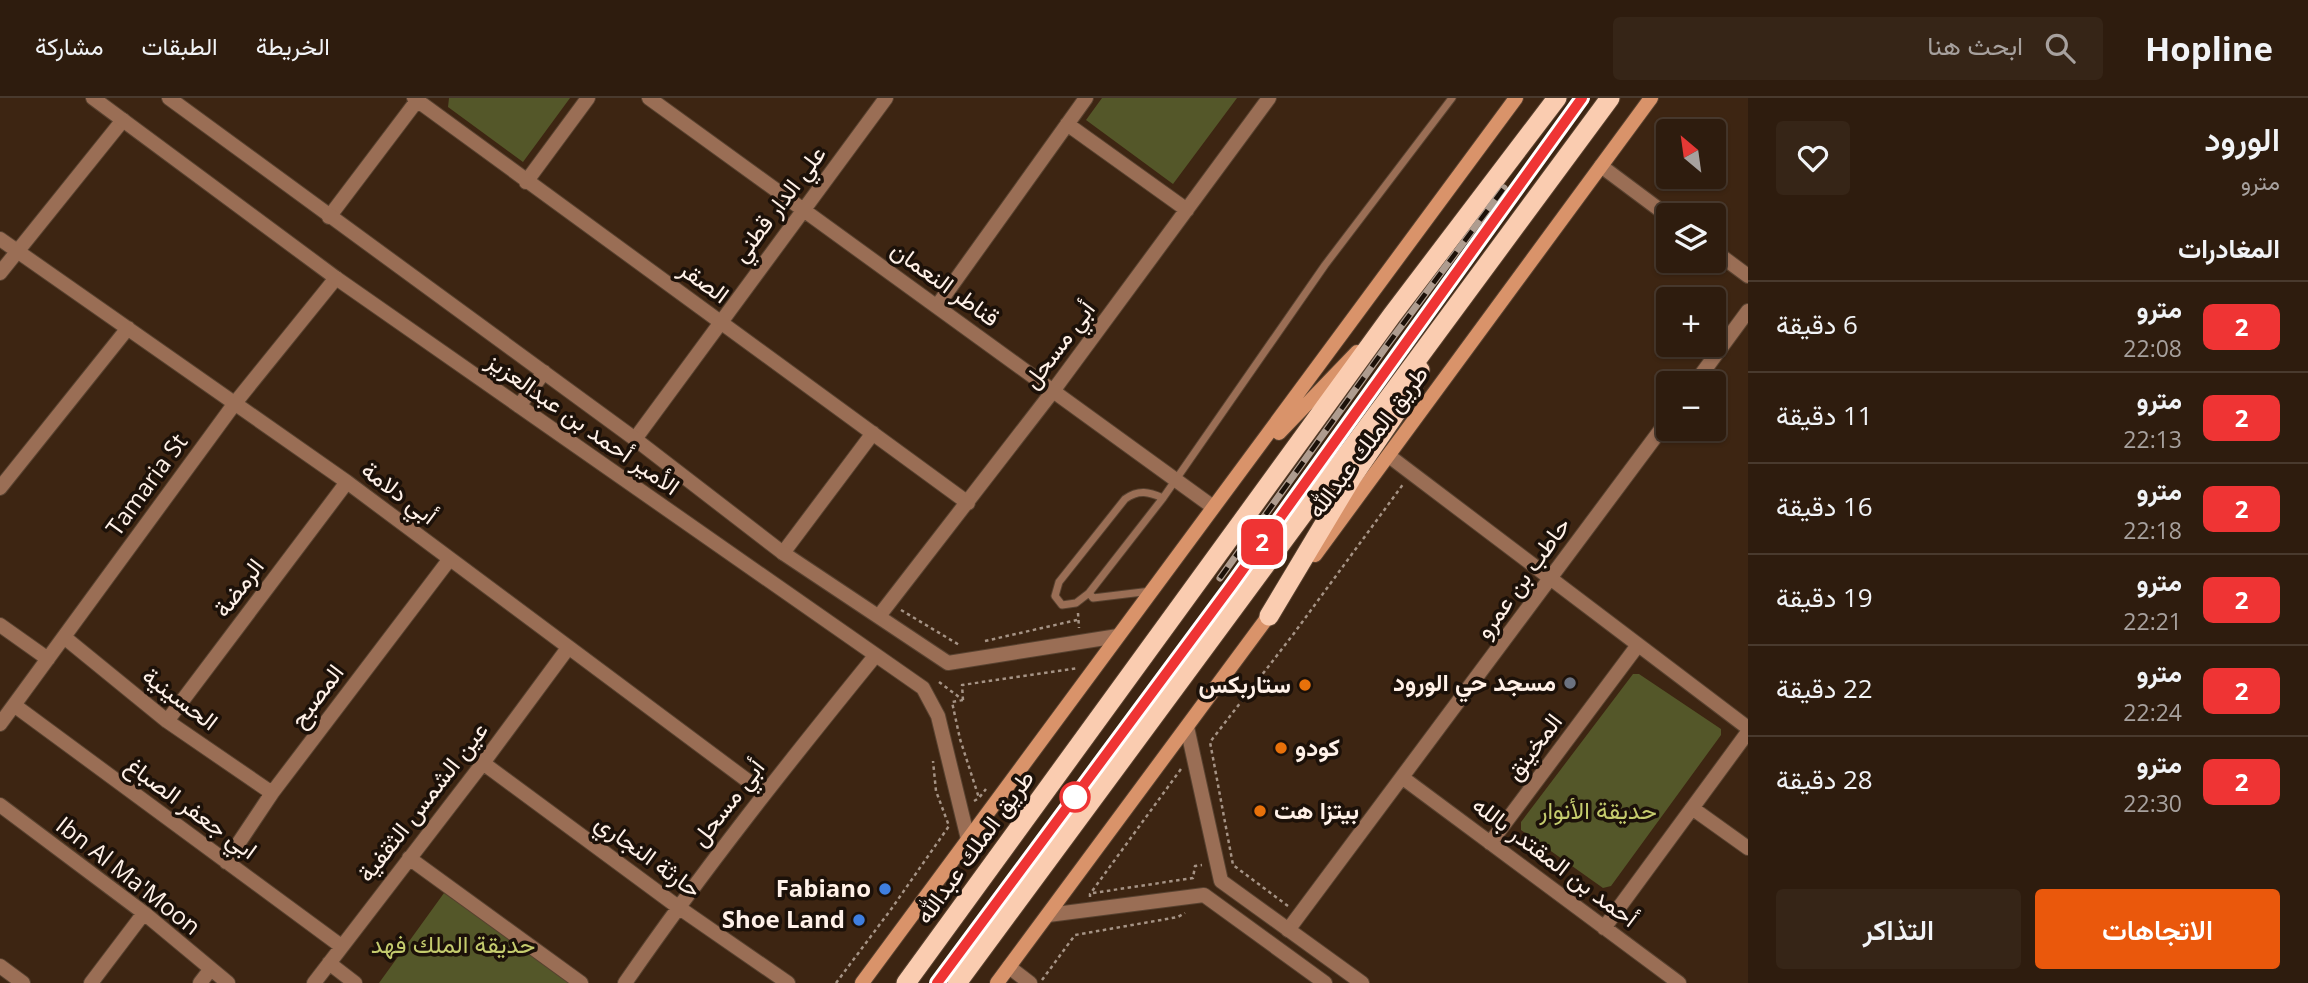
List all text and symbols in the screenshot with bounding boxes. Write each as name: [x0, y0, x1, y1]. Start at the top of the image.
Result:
search box: [1613, 17, 2103, 80]
text: Hopline: [2145, 26, 2273, 71]
text: ابحث هنا: [1927, 27, 2023, 63]
text: مشاركة: [35, 29, 103, 62]
text: الطبقات: [141, 29, 218, 62]
text: الخريطة: [256, 29, 330, 62]
icon: search: [2041, 29, 2079, 67]
text: الورود: [2204, 116, 2280, 161]
north arrow: [1656, 119, 1726, 189]
map controls: [1656, 119, 1726, 441]
button: heart: [1776, 121, 1850, 195]
street label: علي الدار قطني: [723, 138, 836, 271]
text: مترو: [2241, 165, 2280, 197]
button: layers: [1656, 203, 1726, 273]
text: المغادرات: [2178, 230, 2280, 266]
street label: قناطر النعمان: [885, 232, 1007, 333]
street label: الصقر: [672, 251, 737, 310]
button: +: [1656, 287, 1726, 357]
text: مترو: [2137, 290, 2182, 326]
street label: أبي مسحل: [1014, 293, 1105, 397]
text: 6 دقيقة: [1776, 306, 1858, 342]
text: 2: [2235, 310, 2248, 343]
text: 22:08: [2123, 332, 2182, 364]
street label: الأمير أحمد بن عبدالعزيز: [480, 343, 687, 502]
street label: طريق الملك عبدالله: [1299, 358, 1435, 524]
button: −: [1656, 371, 1726, 441]
text: مترو: [2137, 381, 2182, 417]
text: 11 دقيقة: [1776, 397, 1873, 433]
text: 2: [2235, 401, 2248, 434]
text: 22:13: [2123, 423, 2182, 455]
street label: Tamaria St: [97, 426, 194, 542]
street label: أبي دلامة: [353, 452, 445, 535]
text: مترو: [2137, 472, 2182, 508]
text: 16 دقيقة: [1776, 488, 1873, 524]
text: 2: [2235, 492, 2248, 525]
street label: حاطب بن عمرو: [1466, 510, 1577, 645]
text: 22:18: [2123, 514, 2182, 546]
line badge: 2: [1239, 519, 1285, 565]
text: 2: [1255, 525, 1269, 558]
street label: الرمضة: [205, 551, 271, 623]
text: مترو: [2137, 563, 2182, 599]
text: 19 دقيقة: [1776, 579, 1873, 615]
text: 2: [2235, 583, 2248, 616]
text: 22:21: [2123, 605, 2182, 637]
text: مترو: [2137, 654, 2182, 690]
street label: المصبح: [281, 657, 352, 735]
street label: الحسينية: [136, 658, 226, 737]
place label: مسجد حي الورود: [1393, 665, 1556, 703]
place label: ستاربكس: [1198, 667, 1291, 700]
text: 22 دقيقة: [1776, 670, 1873, 706]
text: 2: [2235, 674, 2248, 707]
marker: مسجد حي الورود: [1562, 675, 1578, 691]
marker: ستاربكس: [1297, 677, 1313, 693]
text: 22:24: [2123, 696, 2182, 728]
street label: المخينق: [1497, 706, 1569, 786]
street label: عين الشمس الثقفية: [349, 714, 495, 888]
place label: كودو: [1295, 730, 1340, 763]
marker: كودو: [1273, 740, 1289, 756]
text: مترو: [2137, 745, 2182, 781]
street label: ابي جعفر الصباغ: [117, 748, 264, 869]
street label: أبي مسحل: [682, 751, 775, 855]
text: 28 دقيقة: [1776, 761, 1873, 797]
street label: طريق الملك عبدالله: [907, 762, 1041, 930]
text: 2: [2235, 765, 2248, 798]
unlabelled marker: [1060, 782, 1090, 812]
text: 22:30: [2123, 787, 2182, 819]
street label: أحمد بن المقتدر بالله: [1466, 788, 1646, 934]
place label: بيتزا هت: [1274, 793, 1359, 826]
park label: حديقة الأنوار: [1538, 793, 1657, 826]
marker: بيتزا هت: [1252, 803, 1268, 819]
street label: حارثة النجاري: [587, 805, 709, 908]
street label: Ibn Al Ma'Moon: [50, 808, 208, 942]
place label: Fabiano: [776, 871, 871, 904]
marker: Fabiano: [877, 881, 893, 897]
button: التذاكر: [1776, 889, 2021, 969]
button: الاتجاهات: [2035, 889, 2280, 969]
place label: Shoe Land: [722, 902, 845, 935]
marker: Shoe Land: [851, 912, 867, 928]
park label: حديقة الملك فهد: [371, 927, 535, 960]

